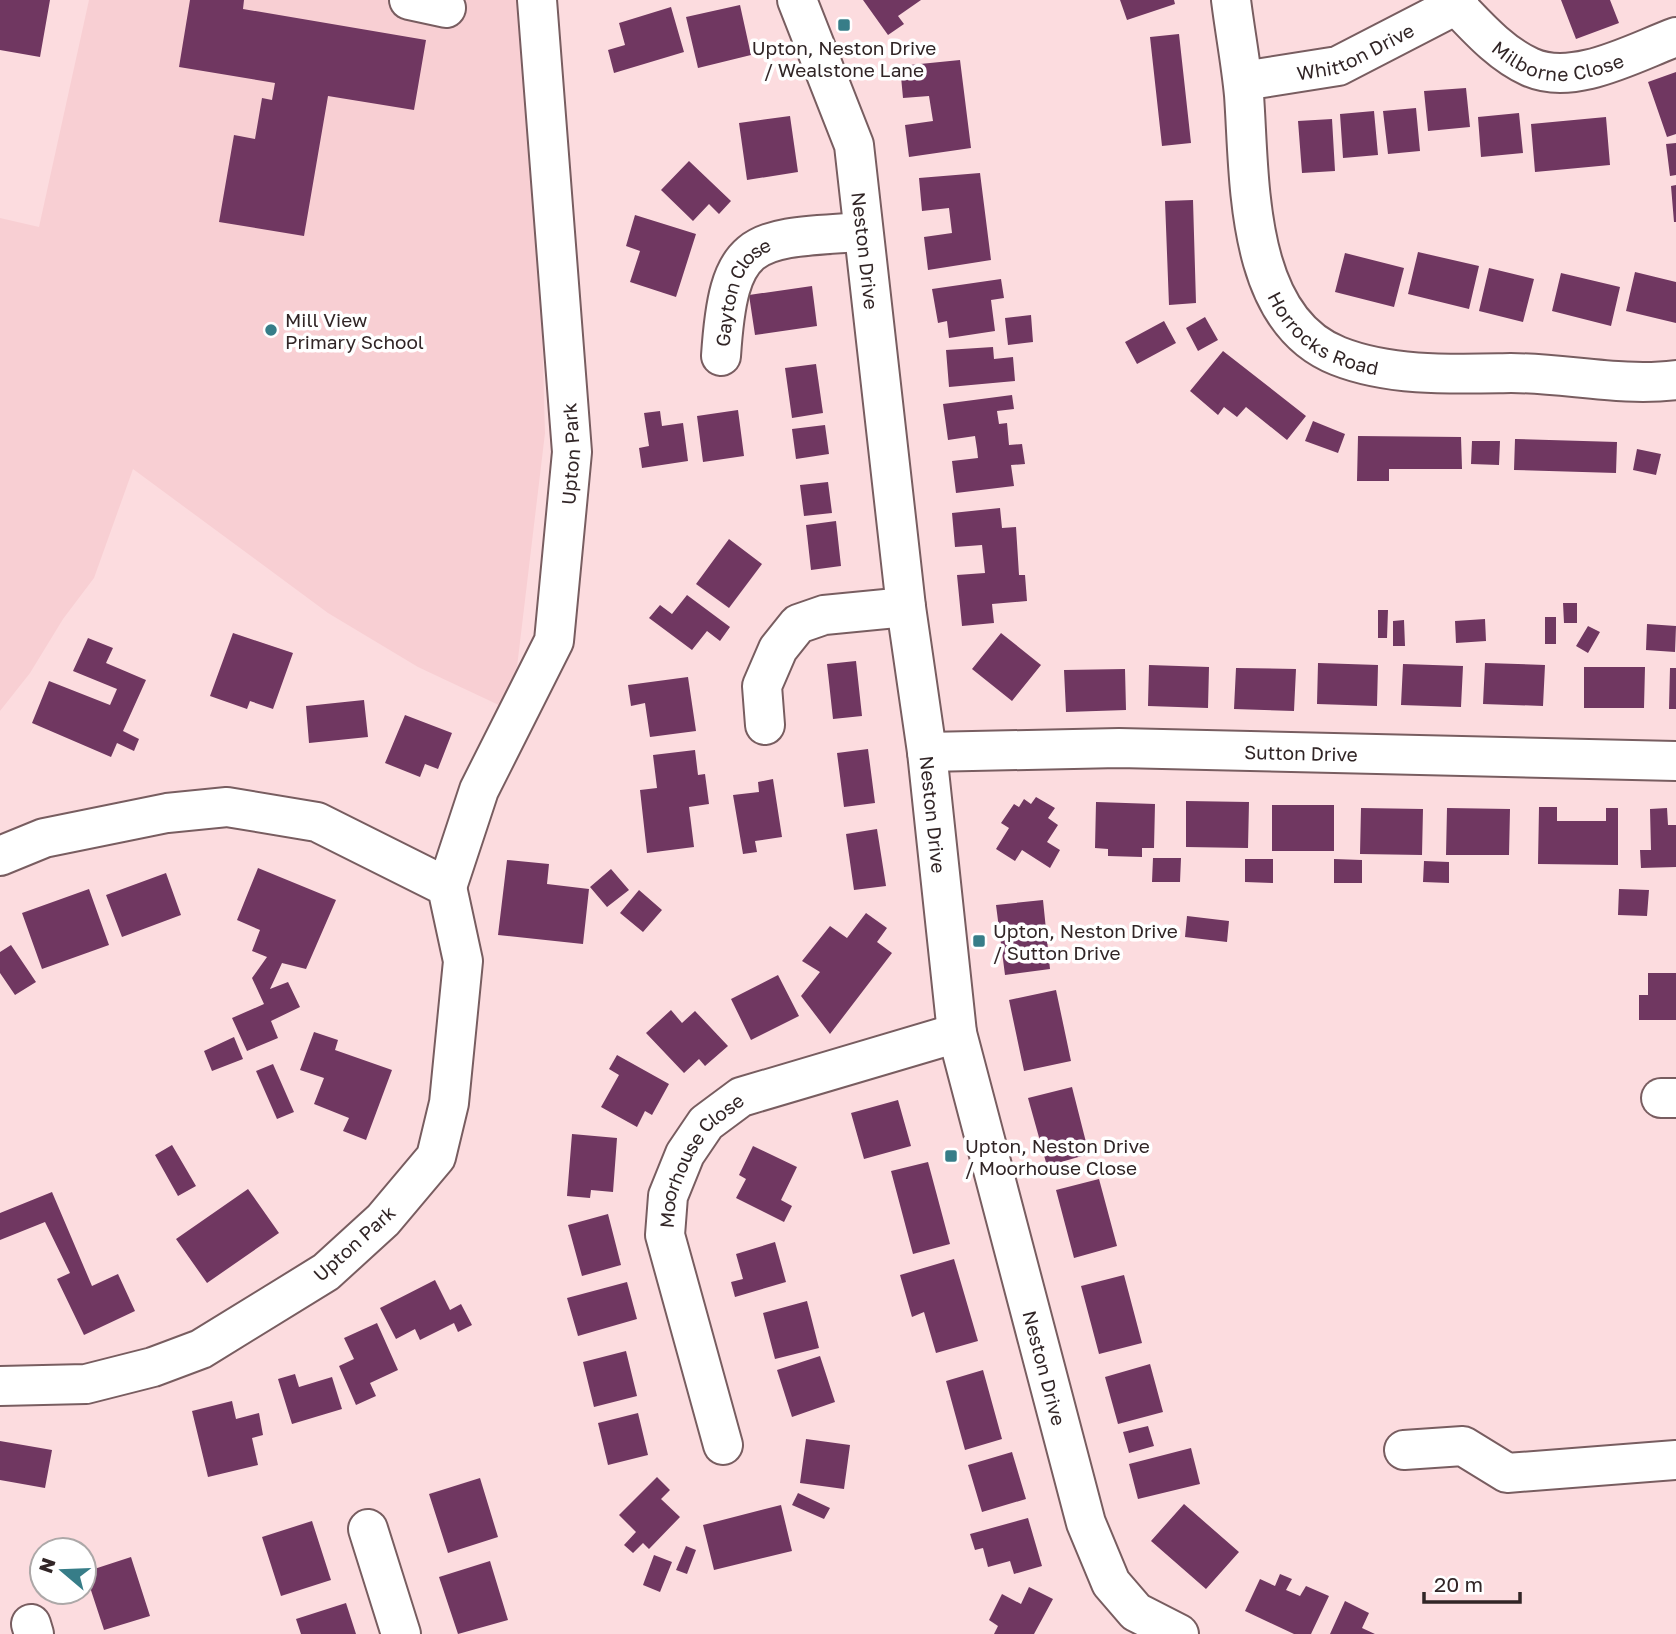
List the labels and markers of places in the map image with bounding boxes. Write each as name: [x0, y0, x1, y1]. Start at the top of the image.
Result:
marker: Upton, Neston Drive / Wealstone Lane: [836, 17, 852, 33]
place label: Upton, Neston Drive / Wealstone Lane: [752, 36, 936, 81]
place label: Mill View Primary School: [285, 308, 424, 353]
marker: Mill View Primary School: [263, 322, 279, 338]
place label: Upton, Neston Drive / Sutton Drive: [993, 919, 1178, 964]
marker: Upton, Neston Drive / Sutton Drive: [971, 933, 987, 949]
place label: Upton, Neston Drive / Moorhouse Close: [965, 1134, 1150, 1179]
marker: Upton, Neston Drive / Moorhouse Close: [943, 1148, 959, 1164]

